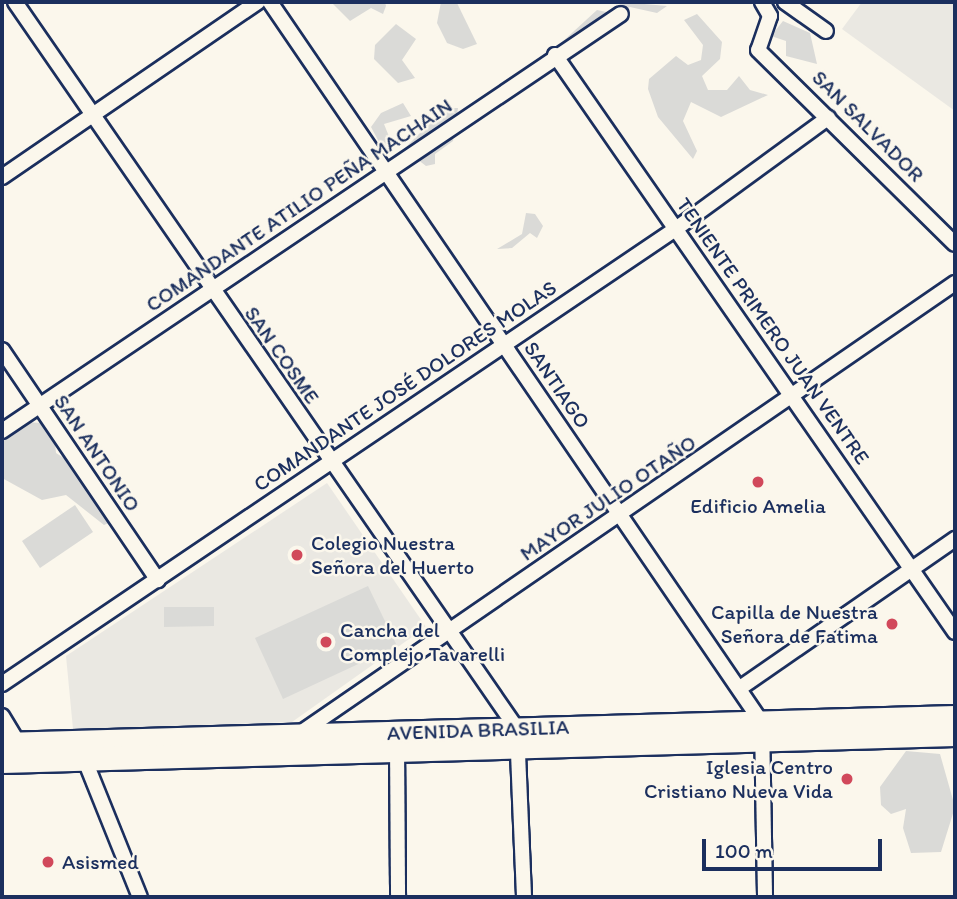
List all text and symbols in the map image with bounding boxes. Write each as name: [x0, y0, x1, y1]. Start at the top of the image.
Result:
street label: SAN SALVADOR: [807, 65, 929, 187]
street label: COMANDANTE ATILIO PEÑA MACHAIN: [143, 94, 455, 316]
street label: TENIENTE PRIMERO JUAN VENTRE: [671, 192, 875, 470]
street label: COMANDANTE JOSÉ DOLORES MOLAS: [249, 275, 561, 497]
street label: SAN COSME: [239, 302, 325, 408]
street label: SANTIAGO: [519, 337, 595, 433]
street label: SAN ANTONIO: [49, 390, 145, 516]
street label: MAYOR JULIO OTAÑO: [516, 430, 700, 566]
marker: Edificio Amelia: [750, 474, 766, 490]
place label: Edificio Amelia: [690, 493, 826, 519]
place label: Colegio Nuestra Señora del Huerto: [311, 530, 474, 580]
marker: Colegio Nuestra Señora del Huerto: [289, 547, 305, 563]
place label: Capilla de Nuestra Señora de Fatima: [711, 599, 878, 649]
marker: Capilla de Nuestra Señora de Fatima: [884, 616, 900, 632]
place label: Cancha del Complejo Tavarelli: [340, 617, 505, 667]
marker: Cancha del Complejo Tavarelli: [318, 634, 334, 650]
street label: AVENIDA BRASILIA: [388, 714, 568, 746]
place label: Iglesia Centro Cristiano Nueva Vida: [644, 754, 833, 804]
marker: Iglesia Centro Cristiano Nueva Vida: [839, 771, 855, 787]
scale bar: [705, 825, 885, 869]
text: 100 m: [715, 838, 773, 863]
place label: Asismed: [62, 849, 139, 875]
marker: Asismed: [40, 854, 56, 870]

